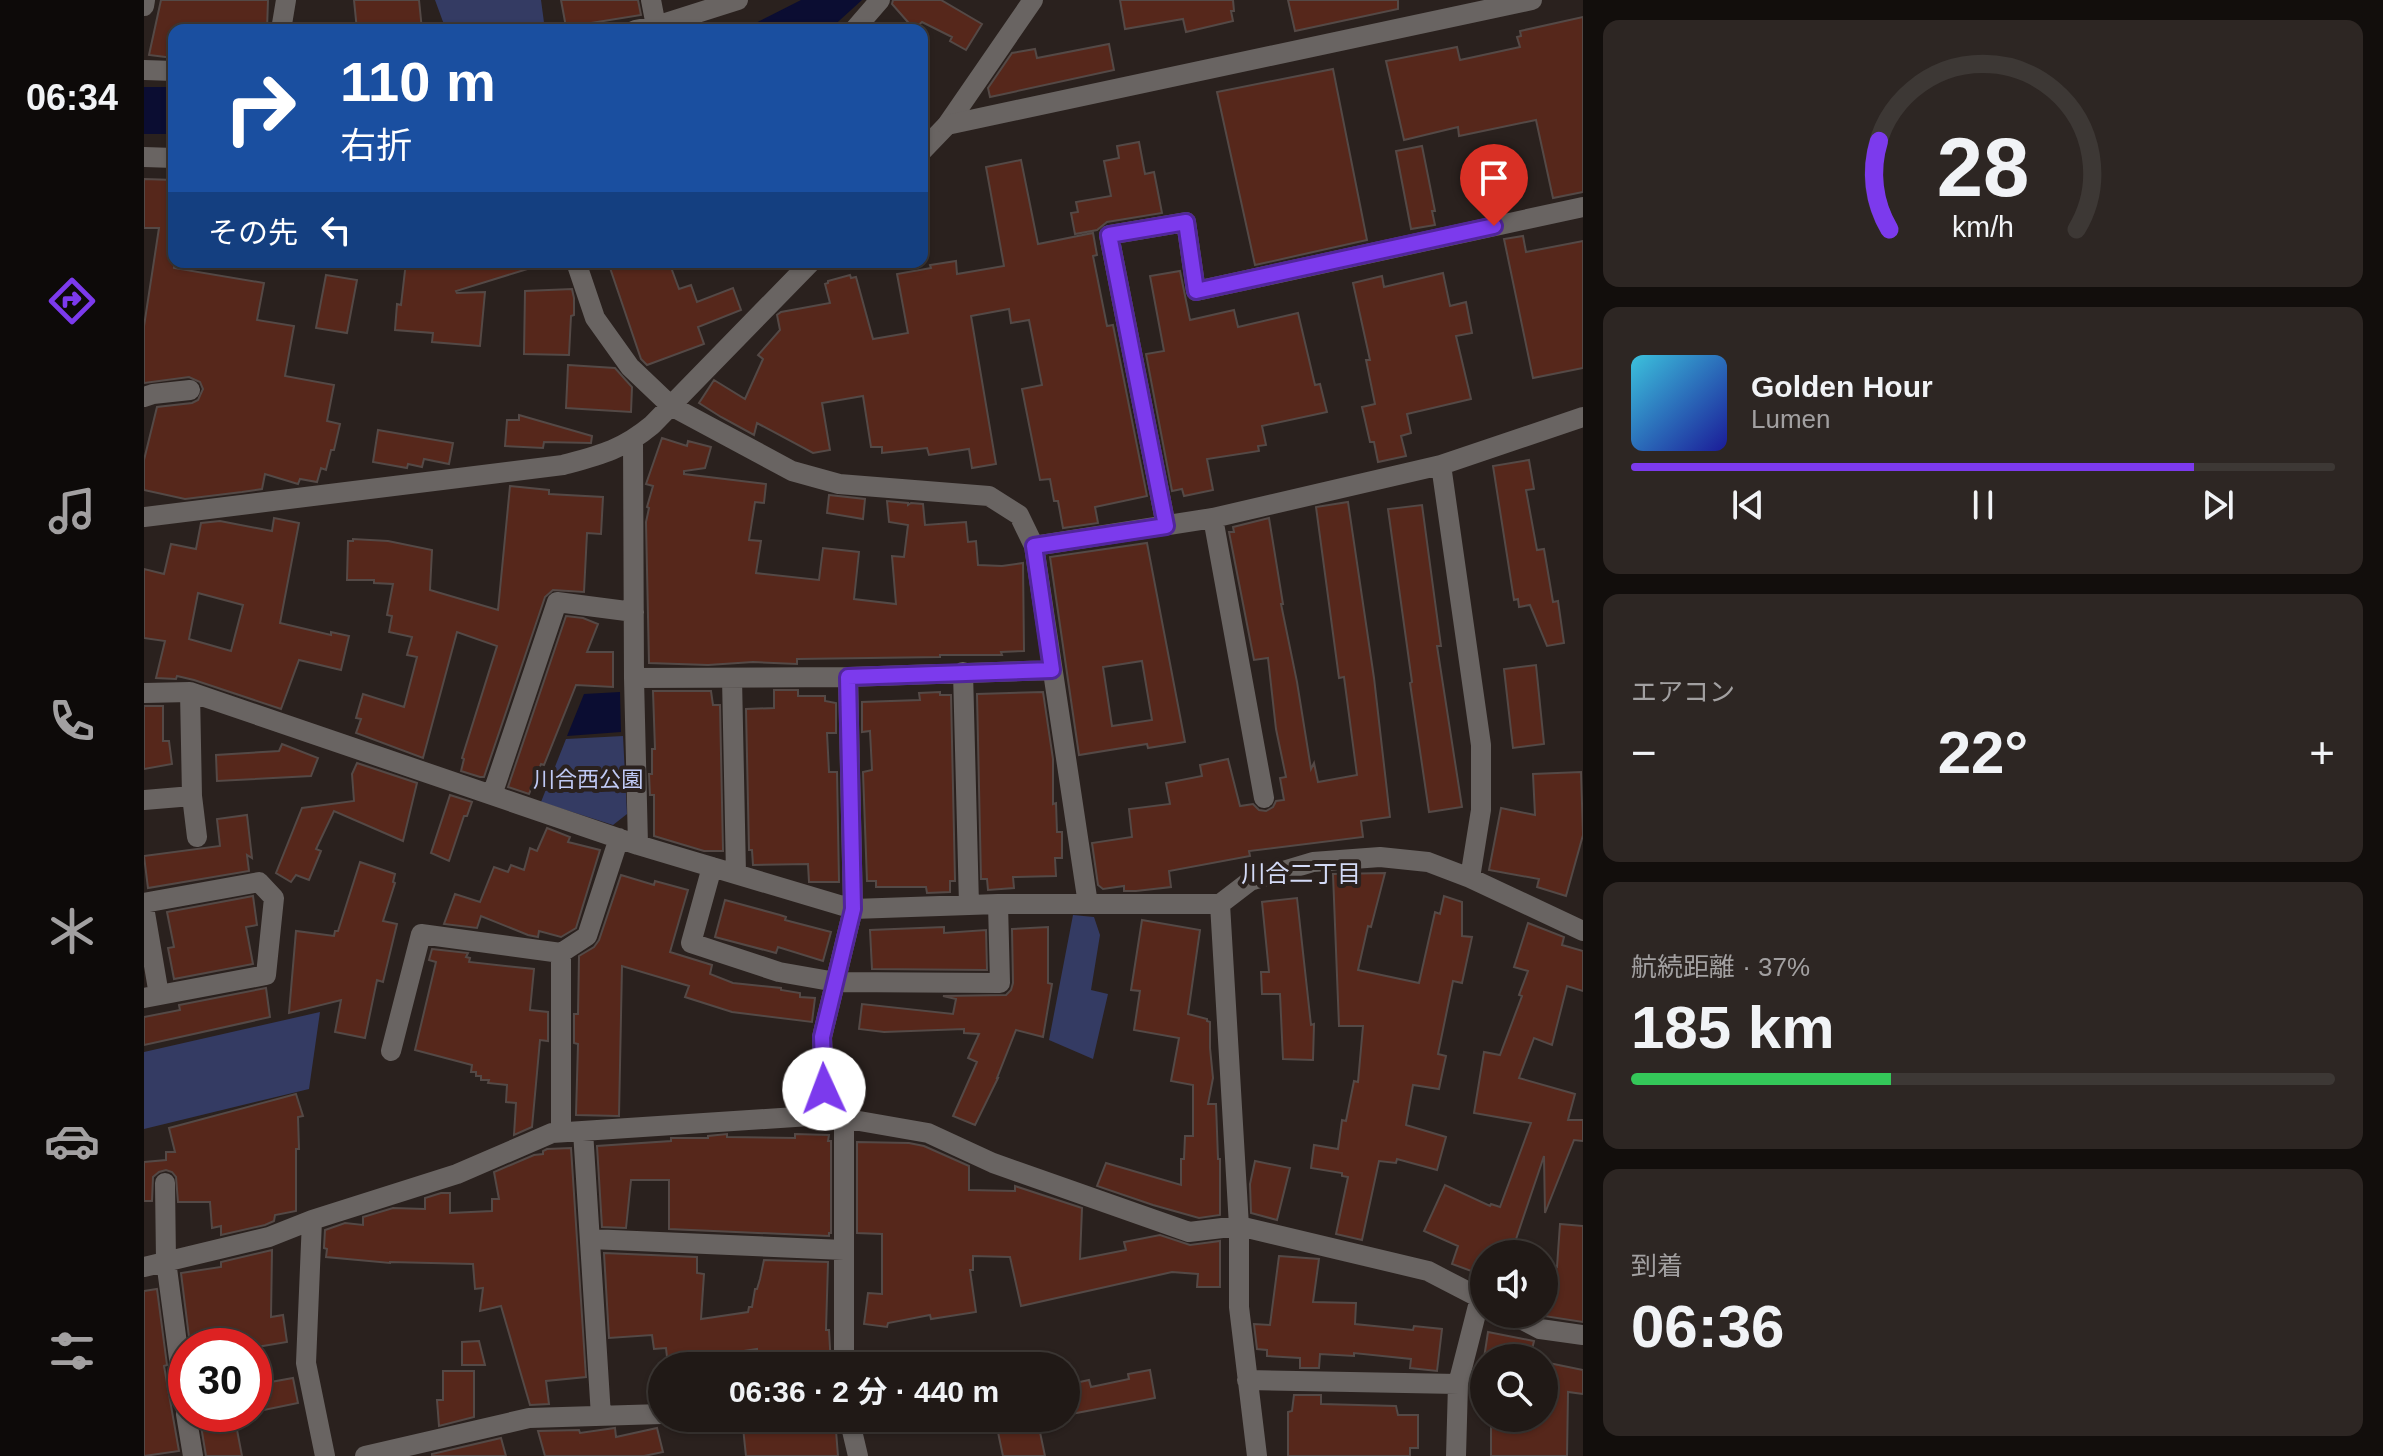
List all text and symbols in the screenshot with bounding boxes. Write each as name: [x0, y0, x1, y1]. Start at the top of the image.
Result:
text: 110 m: [340, 50, 496, 113]
icon: right: [208, 56, 312, 160]
text: 06:34: [26, 77, 118, 118]
text: 28: [1937, 120, 2029, 213]
text: 右折: [340, 125, 412, 166]
pin: [1460, 144, 1528, 226]
icon: arrive: [1472, 156, 1516, 200]
icon: left: [314, 208, 358, 252]
text: km/h: [1952, 211, 2014, 243]
text: その先: [208, 216, 298, 249]
icon: directions: [44, 273, 100, 329]
text: Golden Hour: [1751, 370, 1933, 403]
text: Lumen: [1751, 404, 1831, 434]
icon: music: [44, 483, 100, 539]
icon: previous: [1726, 483, 1770, 527]
icon: pause: [1961, 483, 2005, 527]
icon: next: [2196, 483, 2240, 527]
text: エアコン: [1631, 677, 1735, 707]
icon: phone: [44, 693, 100, 749]
text: 22°: [1938, 719, 2028, 786]
text: −: [1631, 728, 1657, 777]
text: +: [2309, 728, 2335, 777]
park label: 川合西公園: [533, 767, 643, 792]
district label: 川合二丁目: [1241, 860, 1361, 887]
icon: climate: [44, 903, 100, 959]
text: 航続距離 · 37%: [1631, 952, 1810, 982]
text: 185 km: [1631, 994, 1835, 1061]
position arrow: [782, 1047, 866, 1131]
icon: car: [44, 1113, 100, 1169]
map controls: [1470, 1240, 1558, 1432]
button: sound: [1470, 1240, 1558, 1328]
text: 到着: [1631, 1251, 1683, 1281]
text: 06:36: [1631, 1293, 1784, 1360]
icon: filters: [44, 1323, 100, 1379]
speed limit sign: 30: [168, 1328, 272, 1432]
button: search: [1470, 1344, 1558, 1432]
text: 06:36 · 2 分 · 440 m: [729, 1375, 999, 1408]

